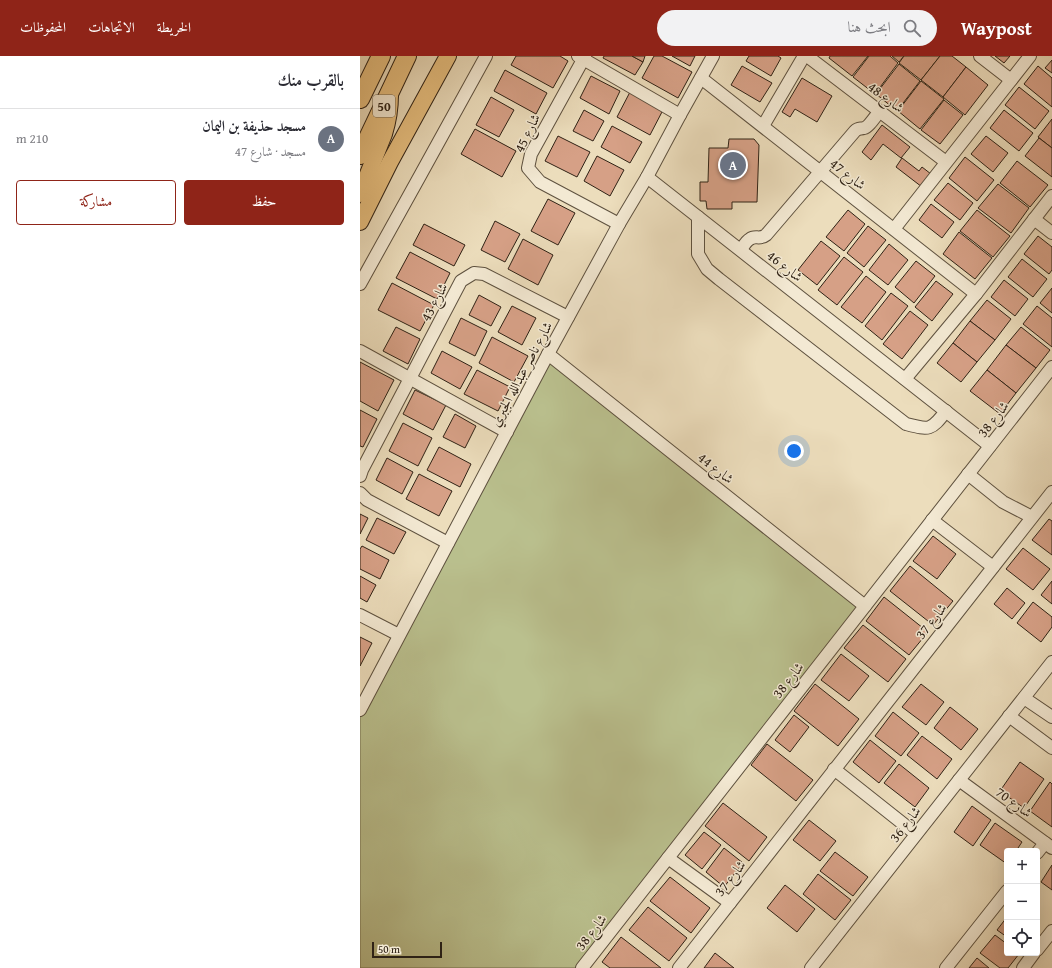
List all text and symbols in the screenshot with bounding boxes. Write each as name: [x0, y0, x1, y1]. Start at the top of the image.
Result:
search box: [657, 10, 937, 46]
text: Waypost: [961, 14, 1032, 42]
text: ابحث هنا: [848, 16, 891, 37]
text: المحفوظات: [20, 17, 66, 37]
text: الاتجاهات: [88, 17, 135, 37]
text: الخريطة: [157, 17, 191, 37]
icon: search: [901, 17, 923, 39]
text: بالقرب منك: [277, 67, 344, 92]
street label: شارع 48: [862, 77, 908, 119]
road number: 50: [373, 95, 395, 117]
street label: شارع 45: [509, 110, 547, 157]
text: مسجد حذيفة بن اليمان: [202, 115, 306, 136]
text: 210 m: [16, 129, 48, 148]
text: A: [327, 129, 335, 148]
text: مسجد · شارع 47: [235, 142, 306, 161]
pin: A: [720, 150, 746, 180]
street label: شارع 47: [825, 154, 870, 196]
button: مشاركة: [16, 180, 176, 225]
button: حفظ: [184, 180, 344, 225]
street label: شارع 46: [762, 246, 807, 288]
street label: شارع 43: [416, 279, 454, 326]
street label: شارع ناصر عبدالله الجبري: [485, 318, 559, 431]
street label: شارع 38: [973, 397, 1015, 442]
your location: [784, 441, 804, 461]
street label: شارع 44: [693, 448, 738, 490]
street label: شارع 37: [911, 599, 953, 644]
street label: شارع 38: [768, 658, 810, 703]
street label: شارع 70: [990, 782, 1036, 824]
street label: شارع 36: [885, 802, 927, 847]
map controls: [1004, 848, 1040, 956]
button: +: [1004, 848, 1040, 884]
street label: شارع 37: [710, 856, 752, 901]
button: −: [1004, 884, 1040, 920]
street label: شارع 38: [571, 910, 613, 955]
button: locate: [1004, 920, 1040, 956]
scale bar: [372, 940, 442, 959]
text: 50 m: [378, 941, 400, 957]

